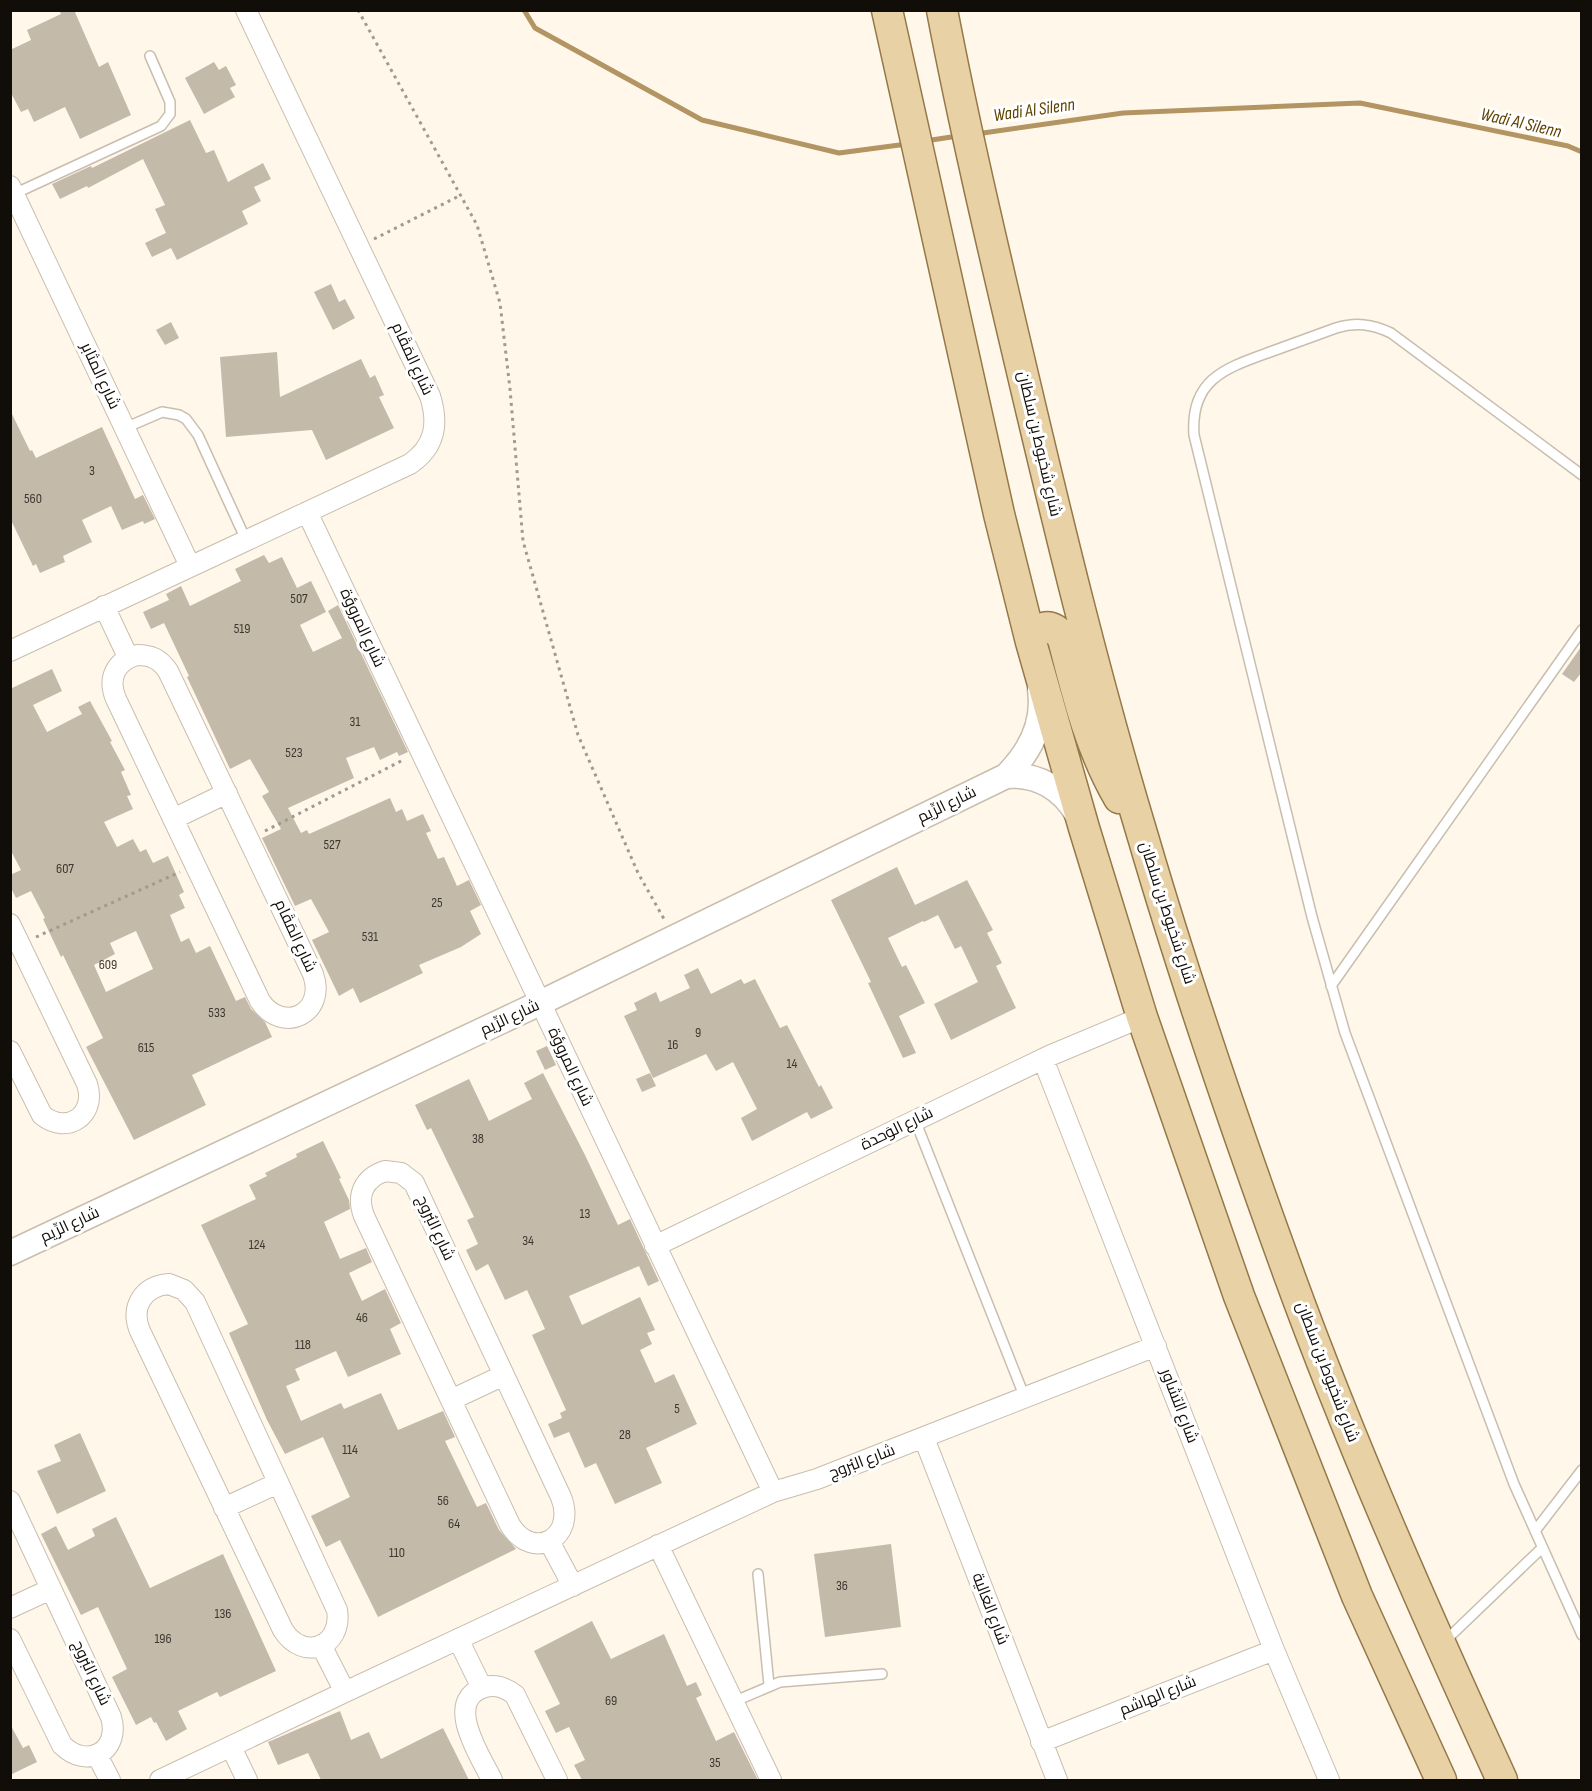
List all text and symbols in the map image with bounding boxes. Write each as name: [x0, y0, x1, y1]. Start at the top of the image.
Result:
water label: Wadi Al Silenn: [992, 94, 1077, 126]
water label: Wadi Al Silenn: [1479, 104, 1564, 143]
street label: شارع المَقَام: [386, 320, 437, 399]
street label: شارع المثابر: [75, 339, 124, 413]
street label: شارع شخبوط بن سلطان: [1012, 369, 1065, 519]
house number: 3: [89, 462, 95, 479]
house number: 560: [24, 490, 42, 507]
street label: شارع المروؤة: [335, 586, 388, 671]
house number: 507: [290, 590, 308, 607]
house number: 519: [234, 620, 250, 637]
house number: 31: [350, 713, 360, 730]
house number: 523: [285, 744, 303, 761]
street label: شارع الرِّيم: [914, 783, 980, 828]
house number: 527: [324, 836, 341, 853]
street label: شارع شخبوط بن سلطان: [1134, 839, 1199, 987]
house number: 607: [56, 860, 74, 877]
house number: 25: [431, 894, 443, 911]
street label: شارع المَقَام: [269, 897, 320, 976]
house number: 531: [362, 928, 378, 945]
house number: 609: [99, 956, 117, 973]
street label: شارع الرِّيم: [477, 996, 543, 1041]
house number: 533: [208, 1004, 226, 1021]
house number: 9: [695, 1024, 701, 1041]
street label: شارع المروؤة: [543, 1025, 596, 1110]
house number: 16: [667, 1036, 679, 1053]
house number: 615: [138, 1039, 155, 1056]
house number: 14: [787, 1055, 798, 1072]
street label: شارع الوَحدة: [858, 1103, 937, 1156]
house number: 38: [472, 1130, 484, 1147]
street label: شارع البُروج: [411, 1192, 458, 1264]
street label: شارع الرِّيم: [37, 1203, 103, 1248]
house number: 13: [580, 1205, 591, 1222]
house number: 34: [522, 1232, 534, 1249]
house number: 124: [249, 1236, 265, 1253]
street label: شارع شخبوط بن سلطان: [1291, 1299, 1363, 1445]
house number: 46: [356, 1309, 368, 1326]
house number: 118: [295, 1336, 311, 1353]
street label: شارع التشاور: [1155, 1365, 1202, 1446]
house number: 5: [674, 1400, 680, 1417]
house number: 28: [619, 1426, 631, 1443]
house number: 114: [342, 1441, 358, 1458]
street label: شارع البُروج: [826, 1441, 898, 1484]
house number: 56: [437, 1492, 449, 1509]
house number: 64: [448, 1515, 460, 1532]
house number: 110: [389, 1544, 405, 1561]
street label: شارع الغالية: [967, 1570, 1012, 1648]
house number: 36: [836, 1577, 848, 1594]
house number: 136: [215, 1605, 231, 1622]
house number: 196: [154, 1630, 172, 1647]
street label: شارع البُروج: [67, 1637, 114, 1709]
street label: شارع الهاشم: [1117, 1672, 1200, 1721]
house number: 69: [605, 1692, 617, 1709]
house number: 35: [709, 1754, 721, 1771]

